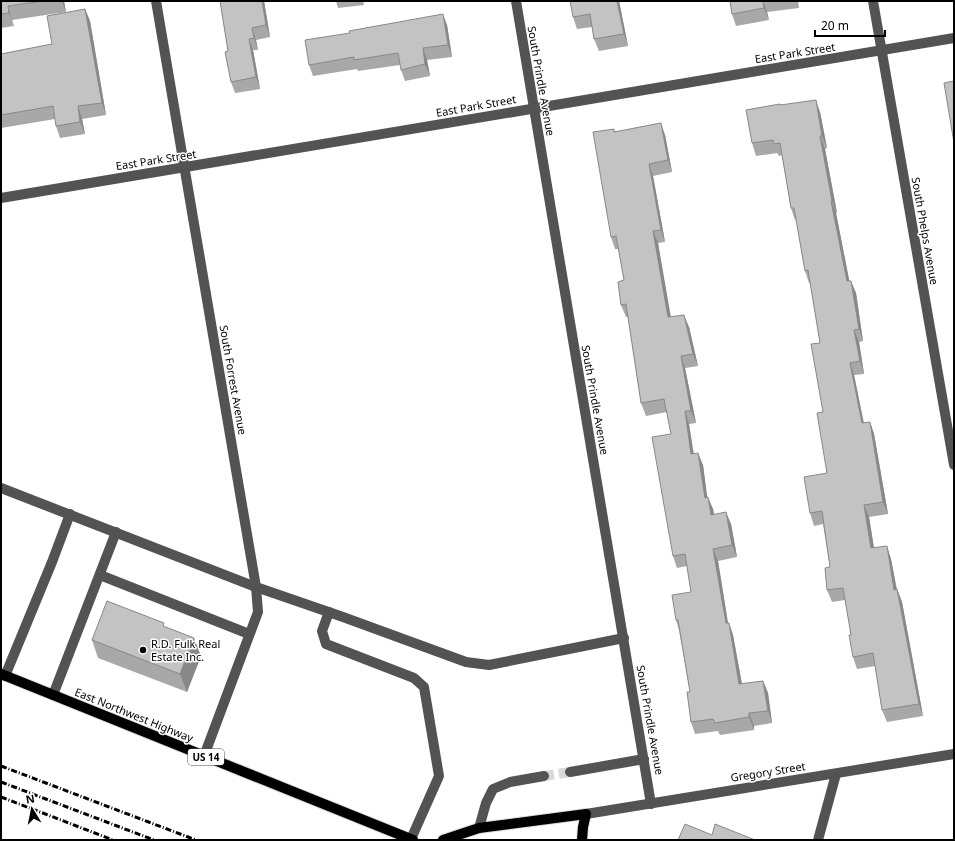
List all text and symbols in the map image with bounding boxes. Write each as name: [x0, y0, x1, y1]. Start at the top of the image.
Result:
scale bar: [815, 12, 885, 38]
text: 20 m: [821, 17, 849, 34]
street label: South Prindle Avenue: [524, 25, 559, 137]
street label: East Park Street: [754, 39, 836, 66]
street label: East Park Street: [435, 91, 517, 120]
street label: East Park Street: [115, 146, 197, 173]
street label: South Phelps Avenue: [909, 176, 942, 286]
street label: South Forrest Avenue: [216, 324, 251, 436]
street label: South Prindle Avenue: [578, 344, 613, 456]
place label: R.D. Fulk Real Estate Inc.: [151, 636, 220, 664]
marker: R.D. Fulk Real Estate Inc.: [138, 645, 148, 655]
street label: South Prindle Avenue: [633, 664, 668, 776]
street label: East Northwest Highway: [73, 684, 196, 745]
road number: US 14: [188, 749, 224, 765]
street label: Gregory Street: [729, 758, 806, 785]
north arrow: [12, 789, 52, 829]
text: N: [24, 790, 36, 807]

